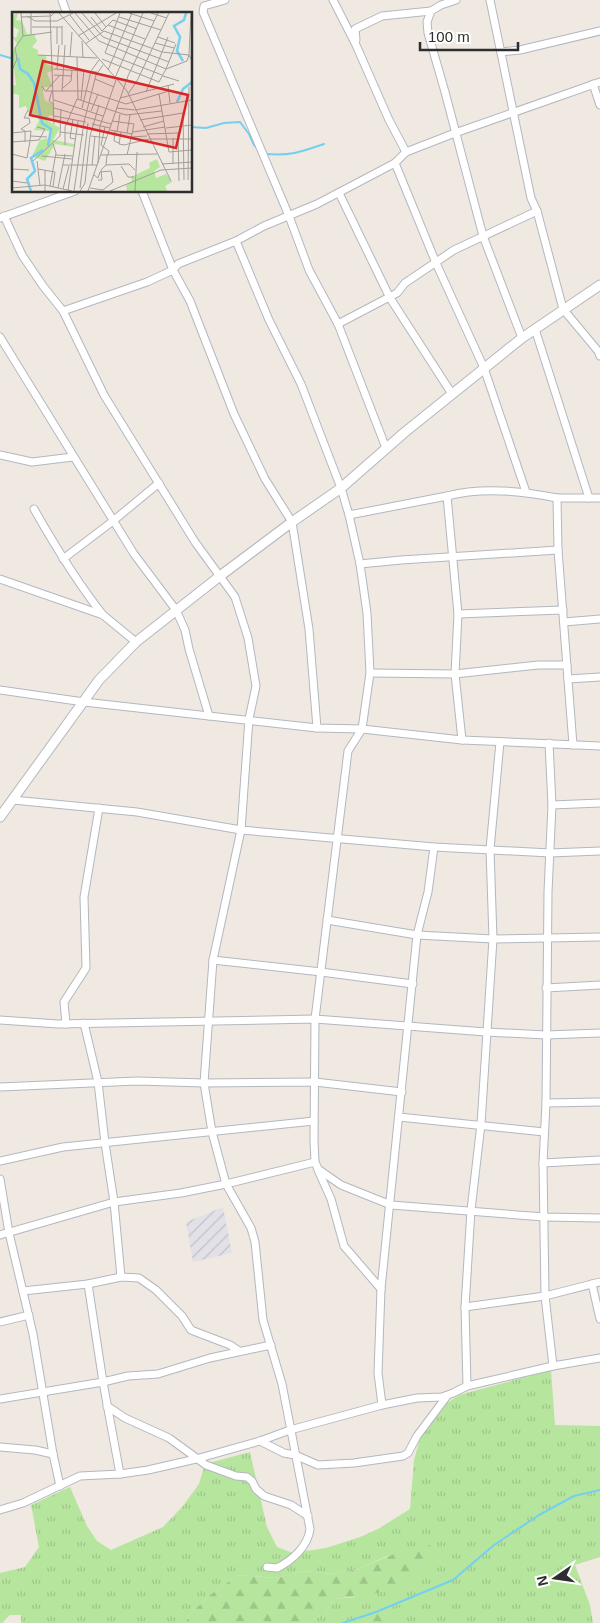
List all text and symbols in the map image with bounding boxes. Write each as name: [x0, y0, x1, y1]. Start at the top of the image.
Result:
inset map: [12, 12, 192, 192]
scale bar: [420, 20, 518, 52]
text: 100 m: [428, 28, 470, 45]
north arrow: [530, 1553, 580, 1603]
text: N: [533, 1574, 551, 1588]

